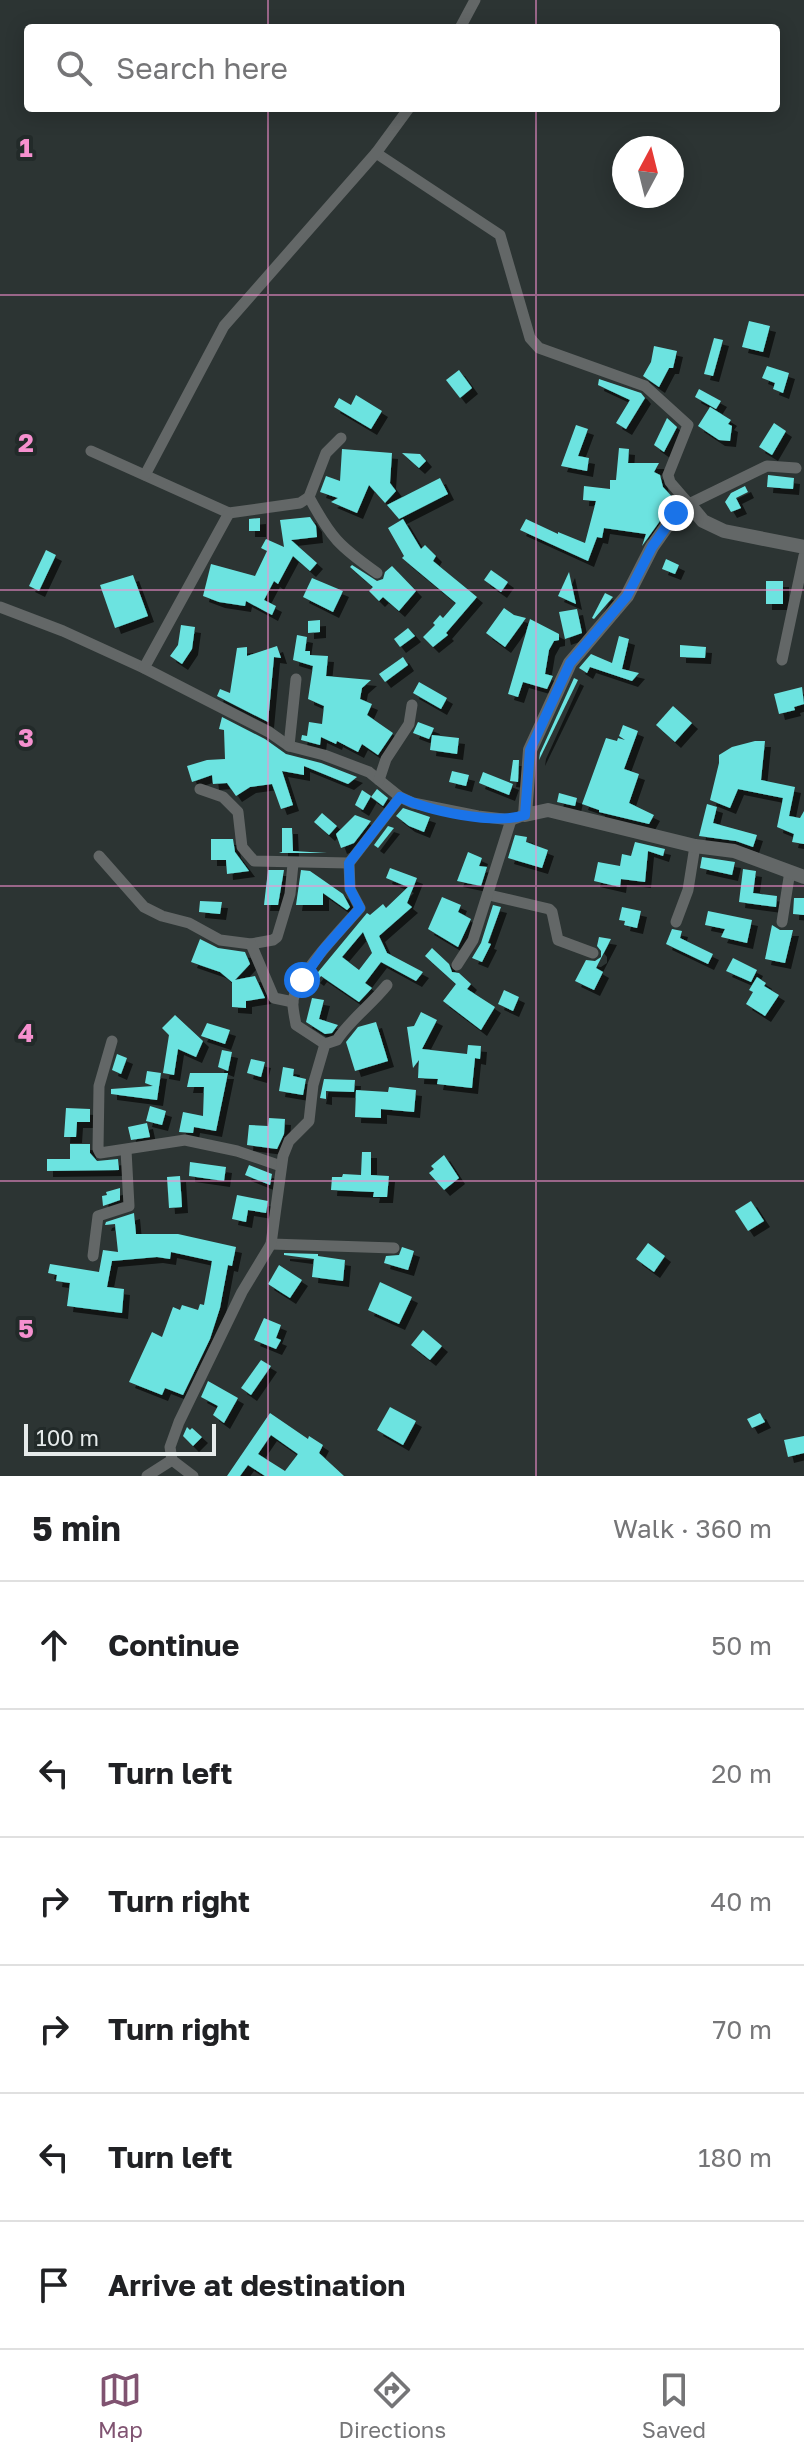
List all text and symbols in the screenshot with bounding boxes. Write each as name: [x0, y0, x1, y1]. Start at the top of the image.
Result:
search box: [24, 24, 780, 112]
icon: search: [52, 46, 96, 90]
text: Search here: [116, 50, 288, 86]
text: 1: [19, 132, 33, 163]
north arrow: [612, 136, 684, 208]
text: 2: [18, 427, 34, 458]
route end: [658, 495, 694, 531]
text: 3: [18, 722, 34, 753]
route start: [284, 962, 320, 998]
text: 4: [18, 1017, 34, 1048]
text: 5: [18, 1313, 34, 1344]
scale bar: [24, 1420, 216, 1456]
text: 100 m: [36, 1424, 99, 1451]
text: 5 min: [32, 1508, 121, 1548]
text: Walk · 360 m: [613, 1513, 772, 1544]
icon: ahead: [32, 1623, 76, 1667]
text: Continue: [108, 1627, 239, 1663]
text: 50 m: [711, 1630, 772, 1661]
icon: left: [32, 1751, 76, 1795]
text: Turn left: [108, 1755, 233, 1791]
text: 20 m: [711, 1758, 772, 1789]
icon: right: [32, 1879, 76, 1923]
text: Turn right: [108, 1883, 250, 1919]
text: 40 m: [711, 1886, 772, 1917]
icon: right: [32, 2007, 76, 2051]
text: Turn right: [108, 2011, 250, 2047]
text: 70 m: [713, 2014, 772, 2045]
icon: left: [32, 2135, 76, 2179]
text: Turn left: [108, 2139, 233, 2175]
text: 180 m: [698, 2142, 772, 2173]
icon: arrive: [32, 2263, 76, 2307]
text: Arrive at destination: [108, 2267, 405, 2303]
tab: Map: [98, 2368, 143, 2443]
tab: Directions: [339, 2368, 446, 2443]
tab: Saved: [642, 2368, 706, 2443]

